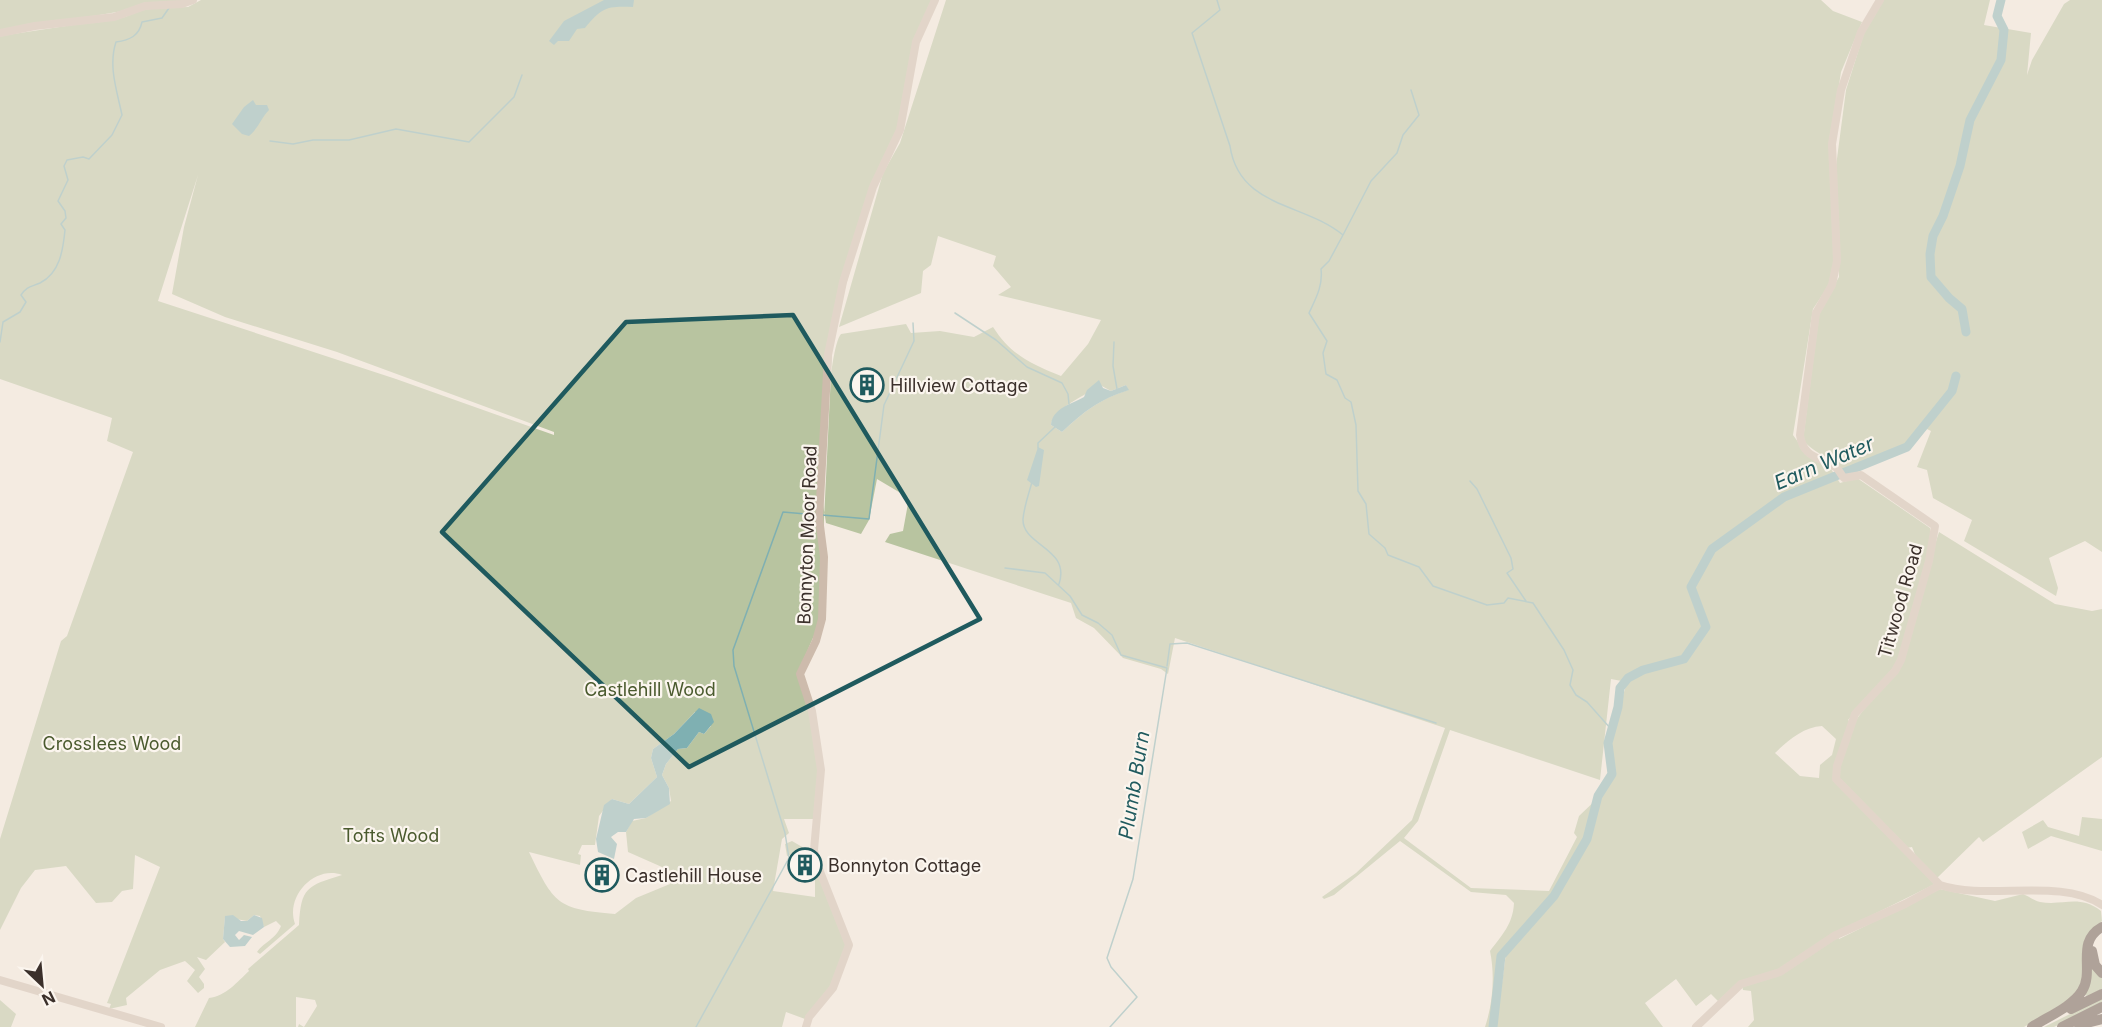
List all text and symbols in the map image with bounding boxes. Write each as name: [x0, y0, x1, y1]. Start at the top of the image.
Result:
building icon: Hillview Cottage: [849, 367, 885, 403]
place label: Hillview Cottage: [890, 375, 1028, 396]
water label: Earn Water: [1771, 431, 1878, 495]
street label: Bonnyton Moor Road: [793, 445, 821, 625]
street label: Titwood Road: [1874, 542, 1926, 660]
park label: Castlehill Wood: [584, 679, 716, 700]
water label: Plumb Burn: [1114, 729, 1154, 841]
park label: Crosslees Wood: [43, 733, 181, 754]
park label: Tofts Wood: [343, 825, 439, 846]
building icon: Bonnyton Cottage: [787, 847, 823, 883]
place label: Bonnyton Cottage: [828, 855, 981, 876]
building icon: Castlehill House: [584, 857, 620, 893]
place label: Castlehill House: [625, 865, 762, 886]
north arrow: [12, 955, 72, 1015]
text: N: [39, 987, 58, 1010]

